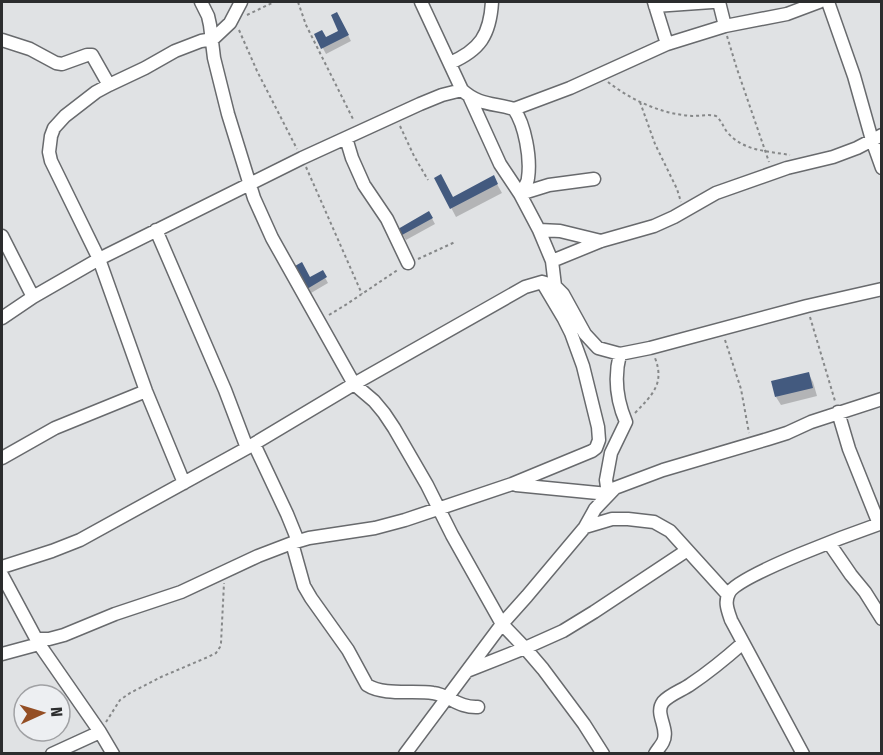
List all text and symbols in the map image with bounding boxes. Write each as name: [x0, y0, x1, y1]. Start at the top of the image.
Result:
north arrow: [12, 683, 72, 743]
text: N: [47, 707, 66, 717]

